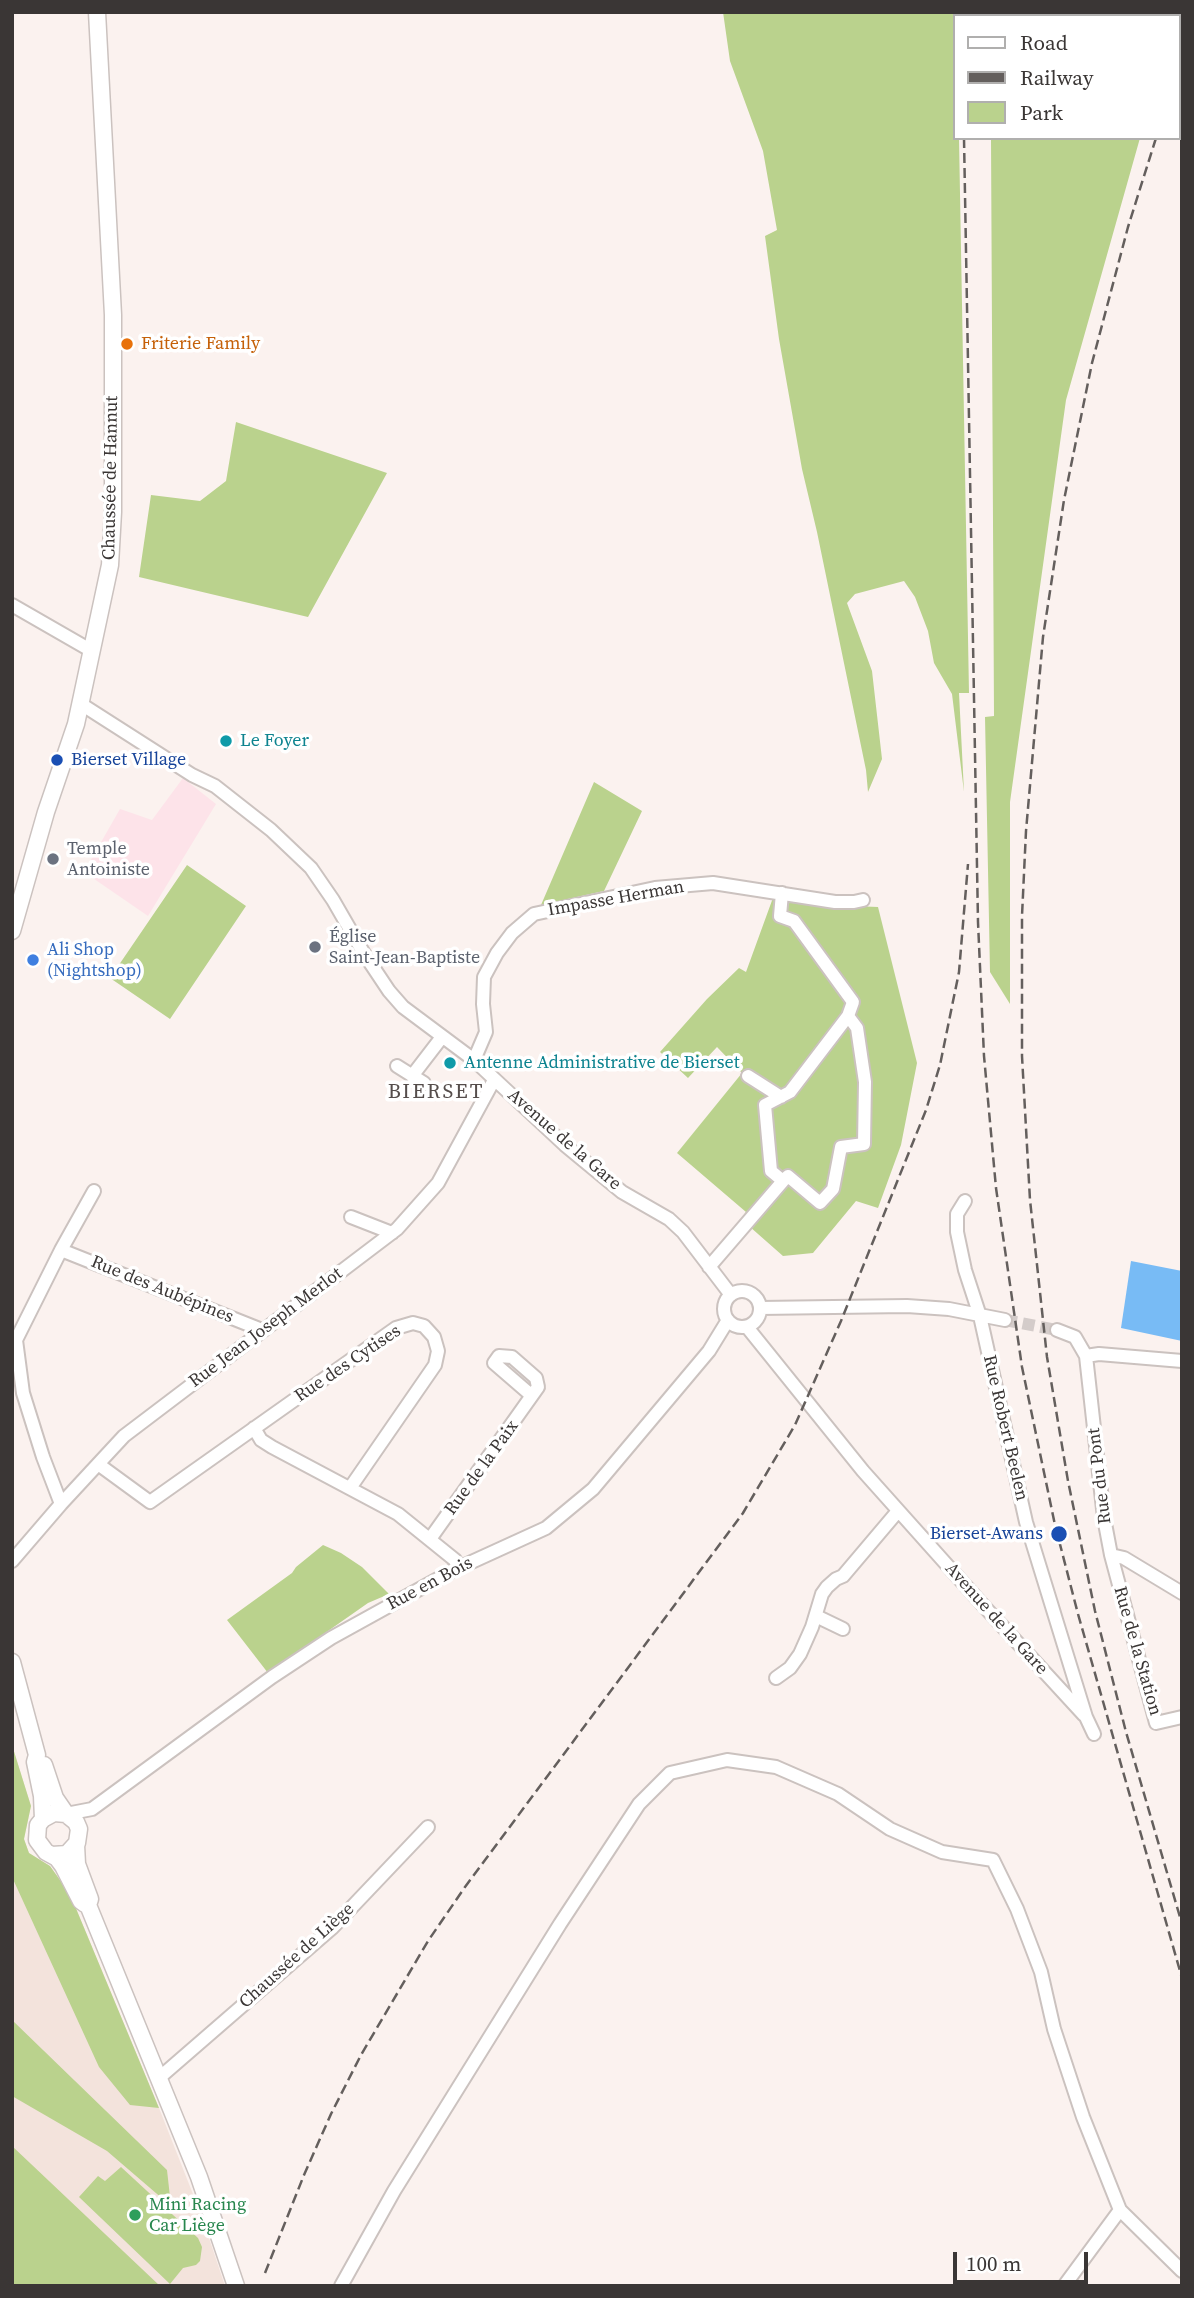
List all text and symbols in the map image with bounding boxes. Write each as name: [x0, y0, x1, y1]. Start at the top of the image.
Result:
legend: [953, 14, 1180, 140]
text: Road: [1020, 28, 1068, 57]
text: Railway: [1020, 63, 1094, 92]
text: Park: [1020, 98, 1063, 127]
place label: Friterie Family: [141, 333, 260, 355]
marker: Friterie Family: [119, 336, 135, 352]
street label: Chaussée de Hannut: [99, 396, 123, 560]
place label: Le Foyer: [240, 730, 309, 752]
marker: Le Foyer: [218, 733, 234, 749]
place label: Bierset Village: [71, 749, 186, 771]
marker: Bierset Village: [49, 752, 65, 768]
place label: Temple Antoiniste: [67, 838, 150, 880]
marker: Temple Antoiniste: [45, 851, 61, 867]
street label: Impasse Herman: [546, 876, 686, 922]
place label: Église Saint-Jean-Baptiste: [329, 926, 480, 968]
place label: Ali Shop (Nightshop): [47, 939, 142, 982]
marker: Église Saint-Jean-Baptiste: [307, 939, 323, 955]
marker: Ali Shop (Nightshop): [25, 952, 41, 968]
place label: Antenne Administrative de Bierset: [464, 1052, 740, 1074]
marker: Antenne Administrative de Bierset: [442, 1055, 458, 1071]
district label: BIERSET: [389, 1080, 483, 1106]
street label: Avenue de la Gare: [503, 1085, 625, 1195]
street label: Rue des Aubépines: [88, 1252, 236, 1328]
street label: Rue Jean Joseph Merlot: [185, 1263, 347, 1393]
street label: Rue des Cytises: [291, 1321, 405, 1407]
street label: Rue Robert Beelen: [978, 1353, 1032, 1503]
street label: Rue de la Paix: [440, 1416, 524, 1520]
street label: Rue du Pont: [1083, 1427, 1117, 1525]
place label: Bierset-Awans: [930, 1523, 1043, 1545]
marker: Bierset-Awans: [1049, 1524, 1069, 1544]
street label: Rue en Bois: [383, 1552, 477, 1616]
street label: Avenue de la Gare: [940, 1559, 1052, 1679]
street label: Rue de la Station: [1108, 1584, 1166, 1718]
street label: Chaussée de Liège: [235, 1899, 359, 2013]
place label: Mini Racing Car Liège: [149, 2194, 246, 2236]
marker: Mini Racing Car Liège: [127, 2207, 143, 2223]
scale bar: [956, 2238, 1091, 2282]
text: 100 m: [966, 2249, 1021, 2278]

